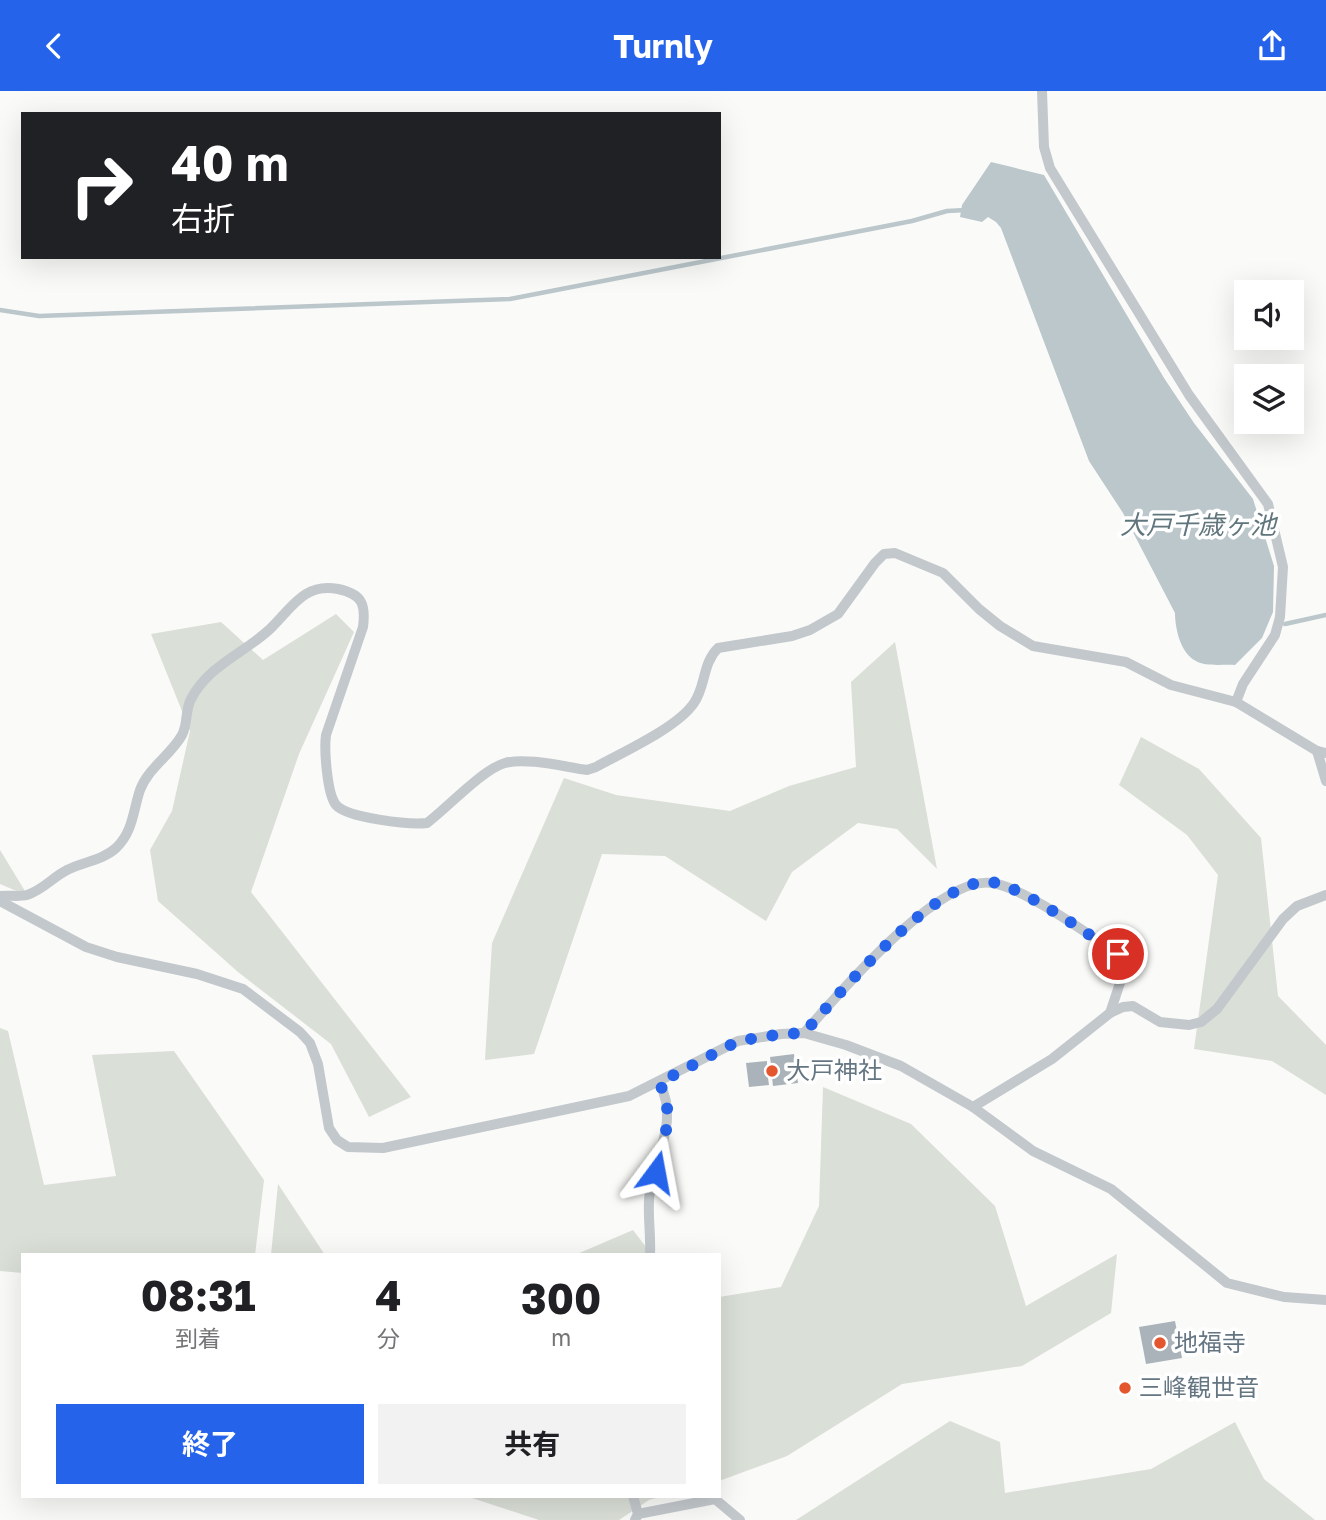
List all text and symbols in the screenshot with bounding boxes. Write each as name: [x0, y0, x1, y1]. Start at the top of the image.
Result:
icon: back: [35, 27, 73, 65]
text: Turnly: [613, 27, 713, 65]
icon: share: [1253, 27, 1291, 65]
text: 40 m: [171, 133, 289, 192]
icon: right: [56, 140, 147, 231]
text: 右折: [171, 199, 235, 237]
map controls: [1234, 280, 1304, 434]
button: sound: [1234, 280, 1304, 350]
button: layers: [1234, 364, 1304, 434]
water label: 大戸千歳ヶ池: [1120, 509, 1279, 540]
pin: [1088, 924, 1148, 984]
icon: arrive: [1099, 935, 1137, 973]
place label: 大戸神社: [786, 1055, 882, 1084]
marker: 大戸神社: [764, 1063, 780, 1079]
position arrow: [619, 1135, 693, 1209]
text: 08:31: [141, 1270, 256, 1320]
text: 4: [375, 1270, 401, 1320]
text: 300: [521, 1273, 601, 1323]
text: m: [551, 1323, 571, 1351]
text: 到着: [175, 1324, 221, 1352]
text: 分: [377, 1324, 400, 1352]
place label: 地福寺: [1174, 1327, 1246, 1356]
marker: 地福寺: [1152, 1335, 1168, 1351]
place label: 三峰観世音: [1139, 1372, 1259, 1401]
marker: 三峰観世音: [1117, 1380, 1133, 1396]
button: 終了: [56, 1404, 364, 1484]
button: 共有: [378, 1404, 686, 1484]

